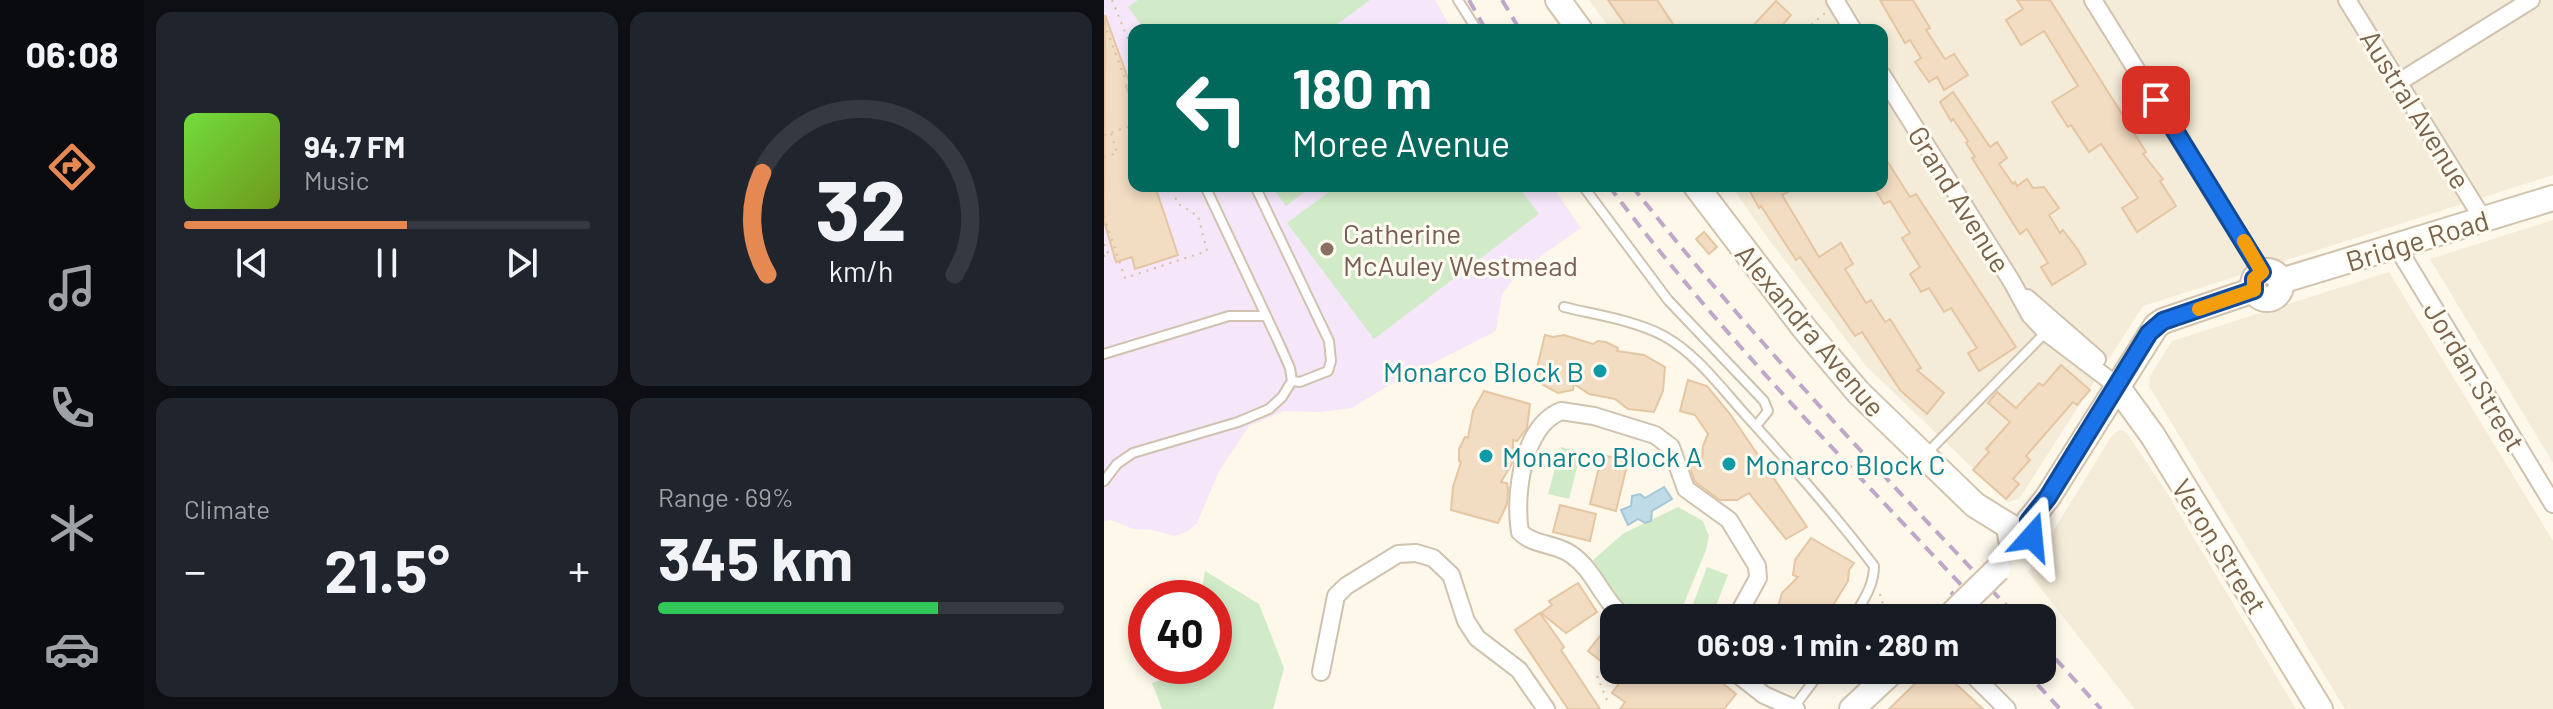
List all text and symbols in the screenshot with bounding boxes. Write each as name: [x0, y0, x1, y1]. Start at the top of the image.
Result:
street label: Austral Avenue: [2354, 23, 2478, 195]
text: 06:08: [26, 32, 118, 75]
text: 180 m: [1292, 53, 1432, 120]
icon: left: [1160, 56, 1264, 160]
pin: [2122, 66, 2190, 134]
icon: arrive: [2134, 78, 2178, 122]
street label: Grand Avenue: [1901, 119, 2019, 279]
text: Moree Avenue: [1292, 121, 1510, 164]
text: 94.7 FM: [304, 128, 405, 164]
icon: directions: [44, 139, 100, 195]
text: 32: [815, 158, 907, 258]
text: Music: [304, 164, 369, 195]
street label: Bridge Road: [2341, 202, 2493, 278]
place label: Catherine McAuley Westmead: [1343, 216, 1578, 282]
street label: Alexandra Avenue: [1729, 237, 1893, 423]
marker: Catherine McAuley Westmead: [1318, 240, 1336, 258]
icon: previous: [230, 241, 274, 285]
icon: pause: [365, 241, 409, 285]
icon: next: [500, 241, 544, 285]
text: km/h: [829, 253, 893, 288]
icon: music: [44, 260, 100, 316]
street label: Jordan Street: [2417, 295, 2533, 457]
place label: Monarco Block B: [1383, 354, 1584, 388]
marker: Monarco Block B: [1591, 362, 1609, 380]
icon: phone: [44, 380, 100, 436]
place label: Monarco Block A: [1502, 439, 1703, 473]
marker: Monarco Block A: [1477, 447, 1495, 465]
place label: Monarco Block C: [1745, 447, 1946, 481]
marker: Monarco Block C: [1720, 455, 1738, 473]
street label: Veron Street: [2165, 472, 2275, 620]
text: Range · 69%: [658, 481, 794, 512]
text: Climate: [184, 493, 270, 524]
position arrow: [1990, 495, 2074, 579]
icon: climate: [44, 500, 100, 556]
text: 345 km: [658, 521, 853, 593]
text: 21.5°: [324, 533, 450, 605]
text: −: [184, 543, 206, 596]
text: +: [568, 543, 590, 596]
speed limit sign: 40: [1128, 580, 1232, 684]
icon: car: [44, 621, 100, 677]
text: 06:09 · 1 min · 280 m: [1697, 626, 1959, 662]

